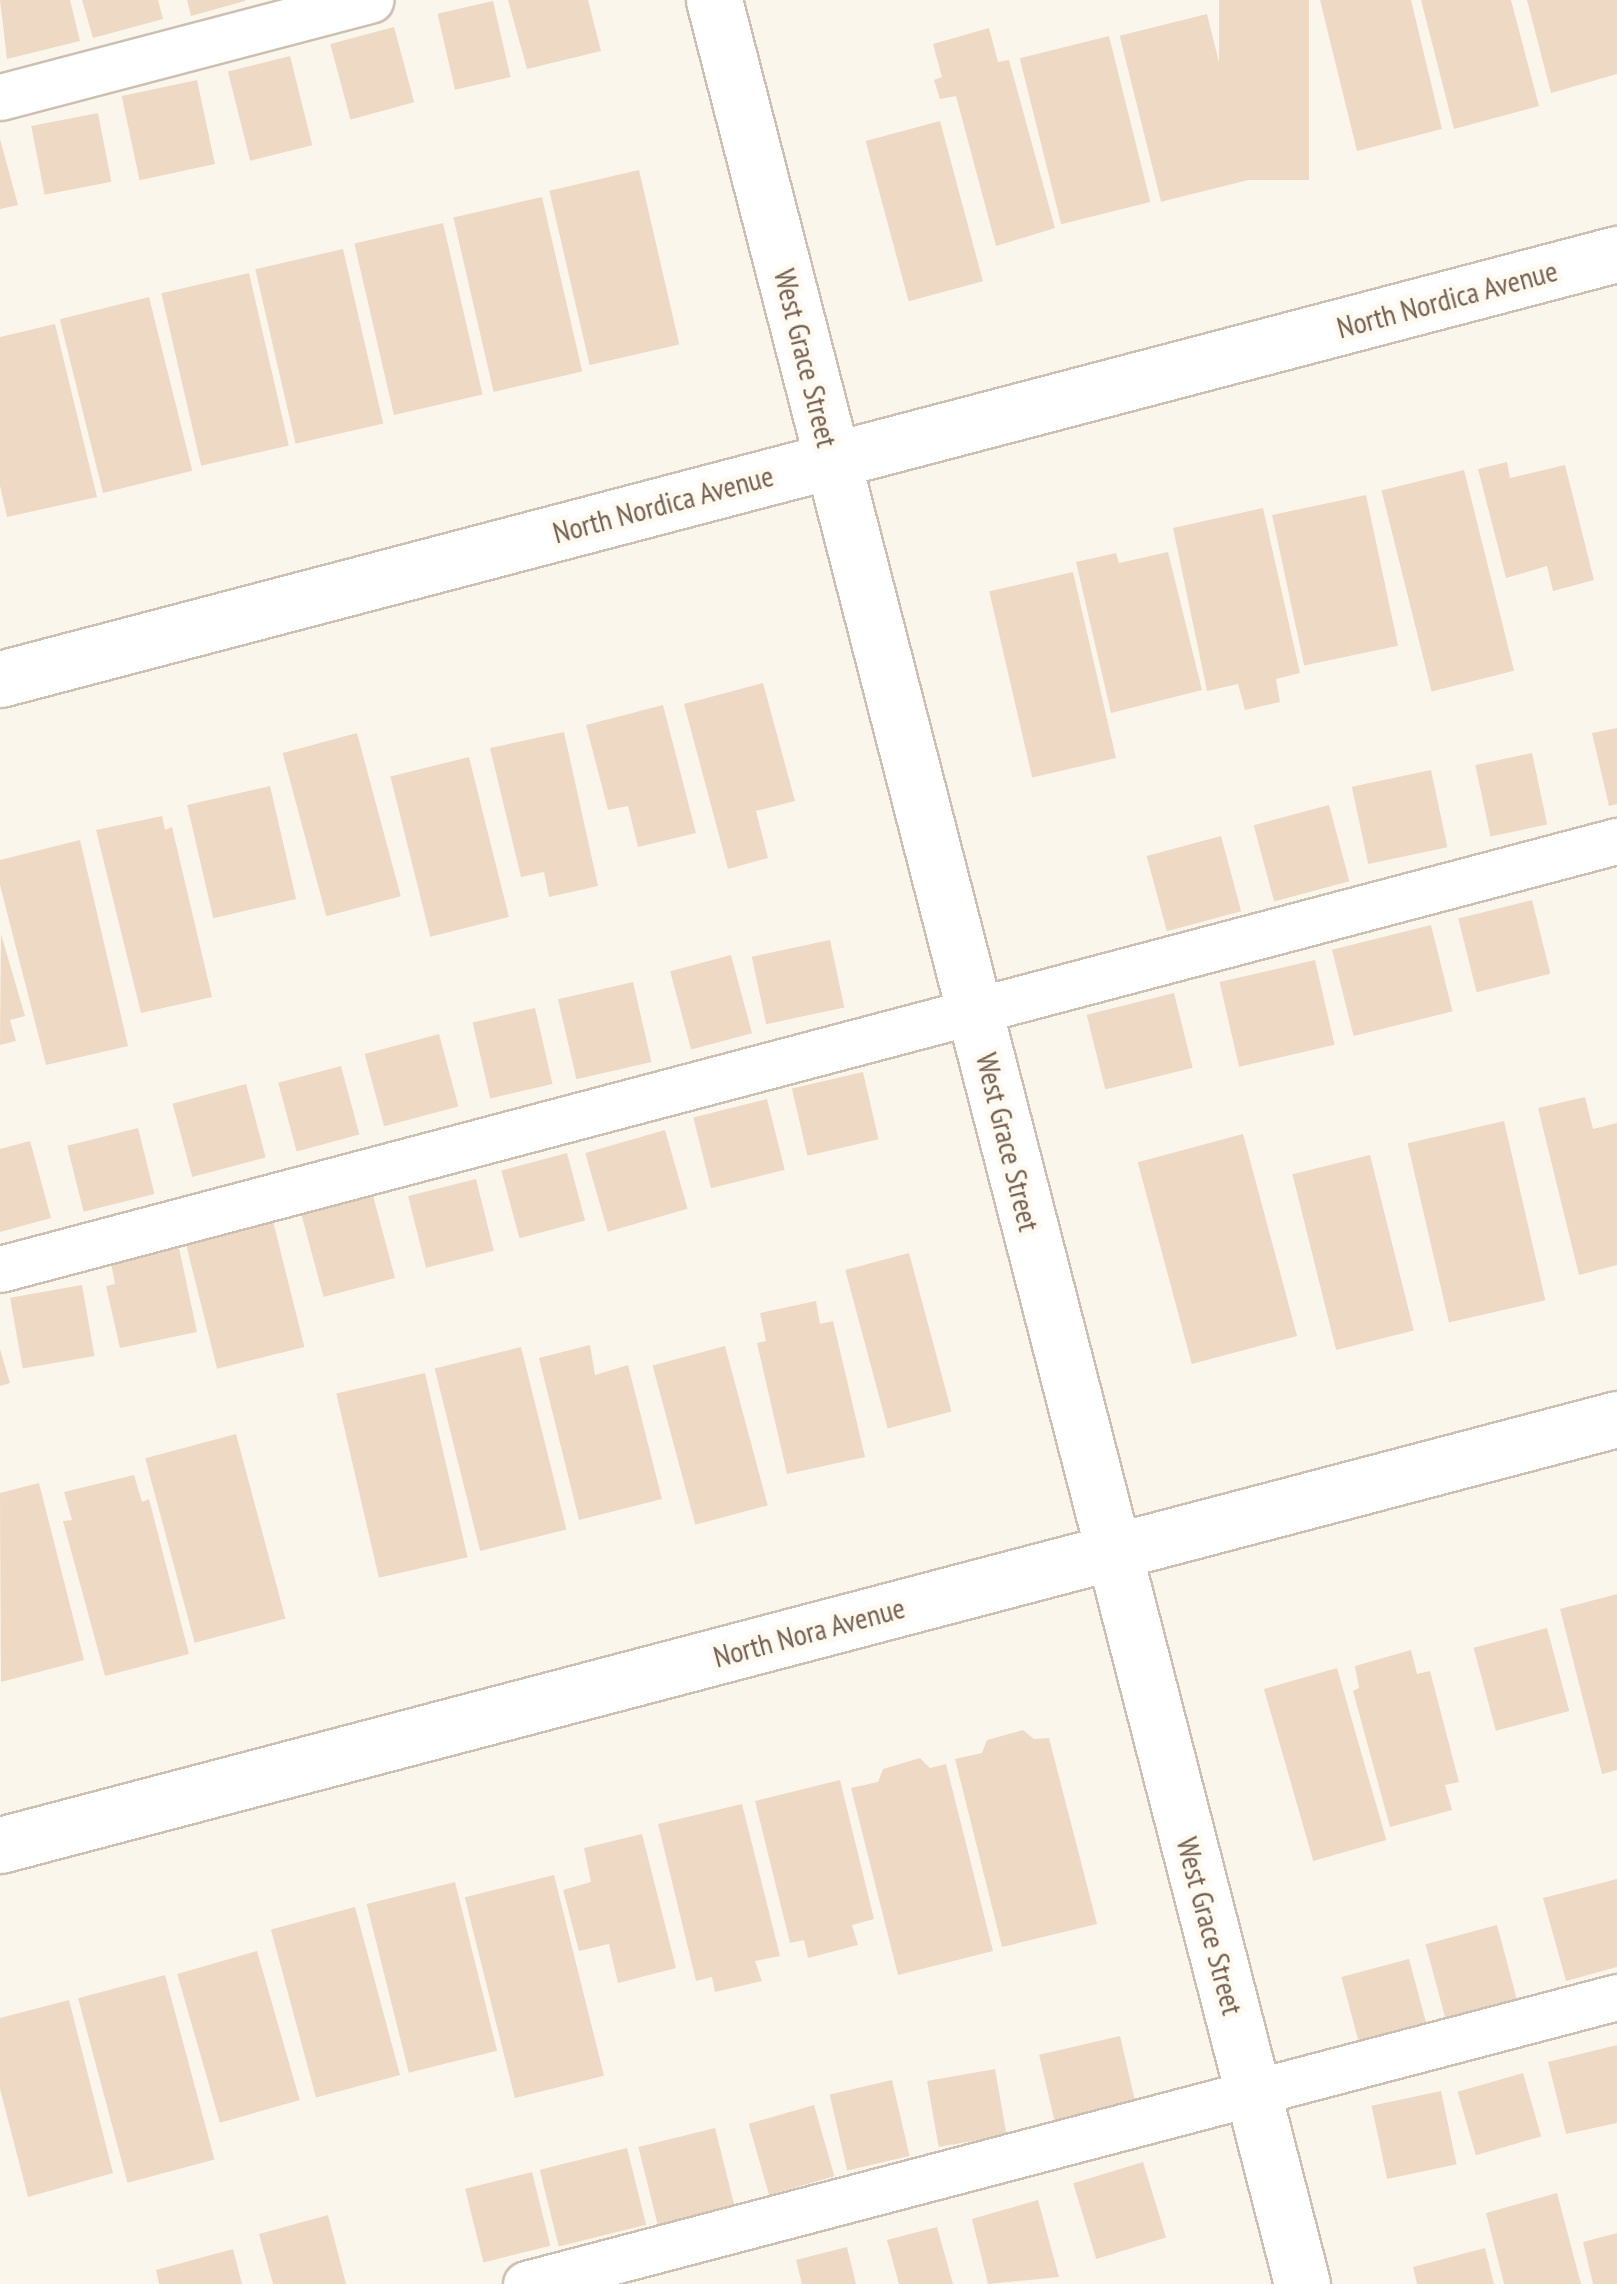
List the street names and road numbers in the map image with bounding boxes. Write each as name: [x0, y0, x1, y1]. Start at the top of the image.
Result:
street label: North Nordica Avenue: [1332, 252, 1562, 346]
street label: West Grace Street: [766, 265, 846, 451]
street label: North Nordica Avenue: [548, 457, 778, 551]
street label: West Grace Street: [968, 1049, 1048, 1235]
street label: North Nora Avenue: [709, 1589, 909, 1675]
street label: West Grace Street: [1169, 1833, 1251, 2019]

